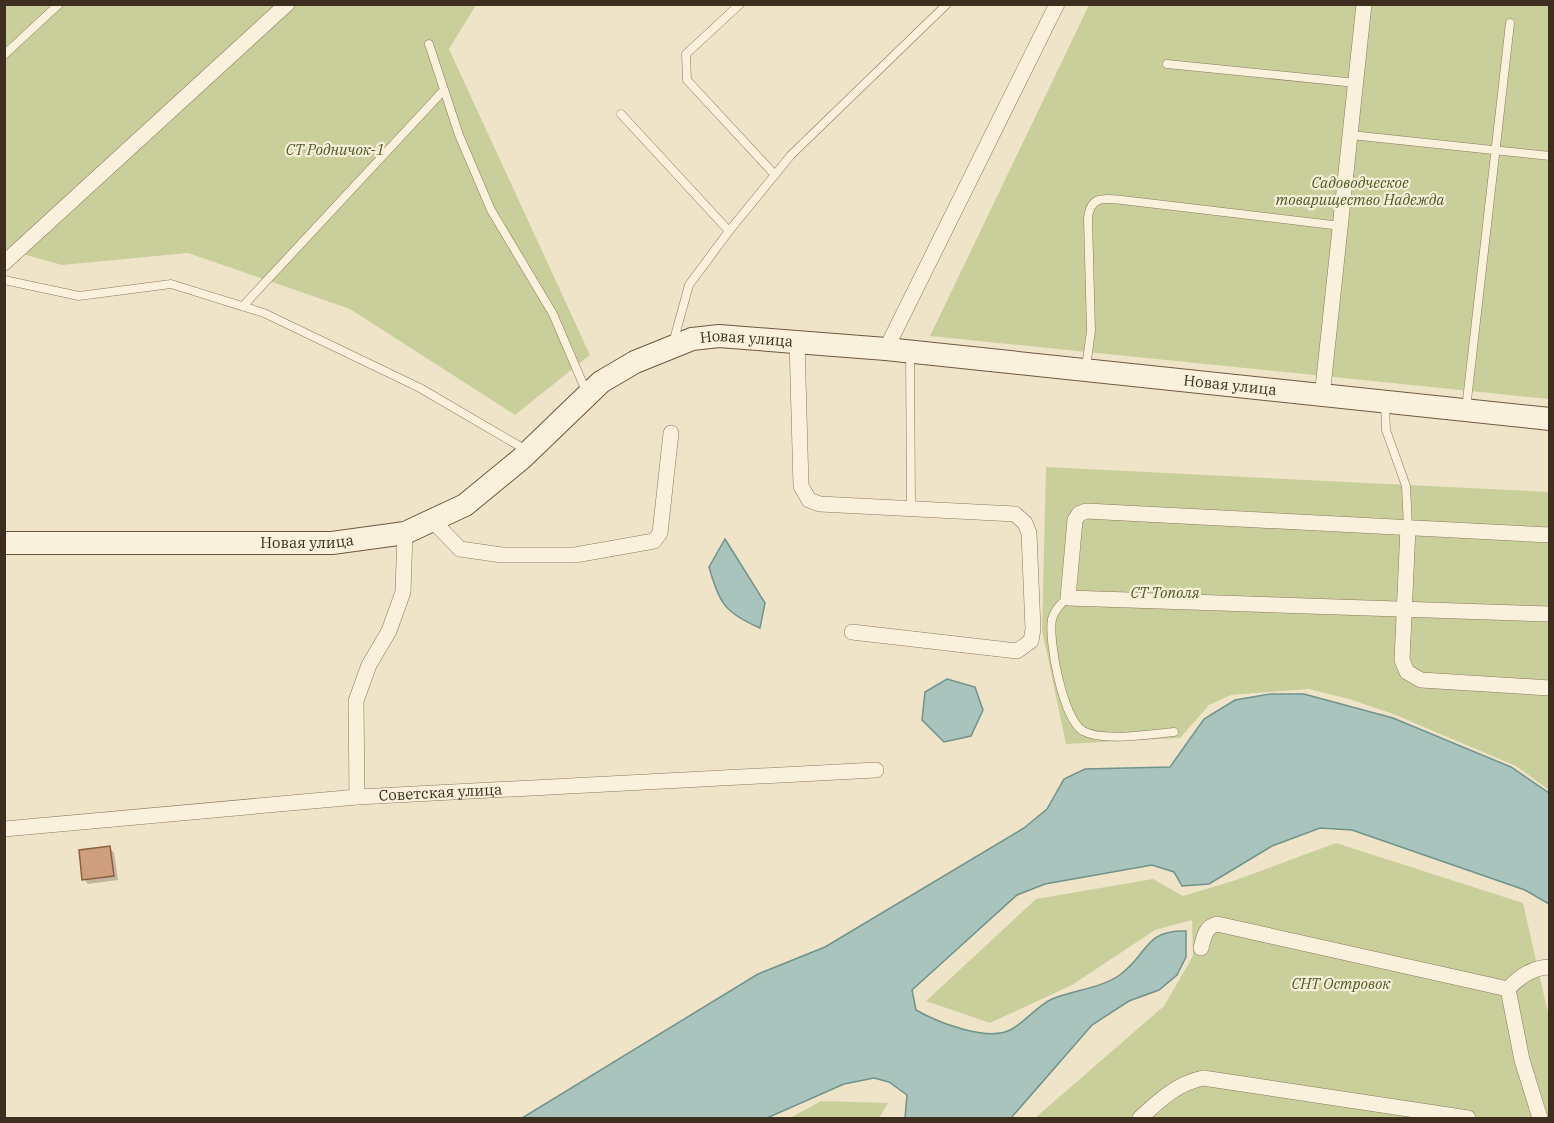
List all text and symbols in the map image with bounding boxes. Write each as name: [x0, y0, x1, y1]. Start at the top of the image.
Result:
park label: СТ Родничок-1: [286, 140, 384, 159]
park label: Садоводческое товарищество Надежда: [1276, 173, 1445, 209]
street label: Новая улица: [699, 326, 794, 351]
street label: Новая улица: [1183, 370, 1278, 399]
street label: Новая улица: [260, 530, 355, 552]
park label: СТ Тополя: [1130, 583, 1200, 602]
street label: Советская улица: [378, 779, 503, 805]
park label: СНТ Островок: [1291, 974, 1391, 993]

